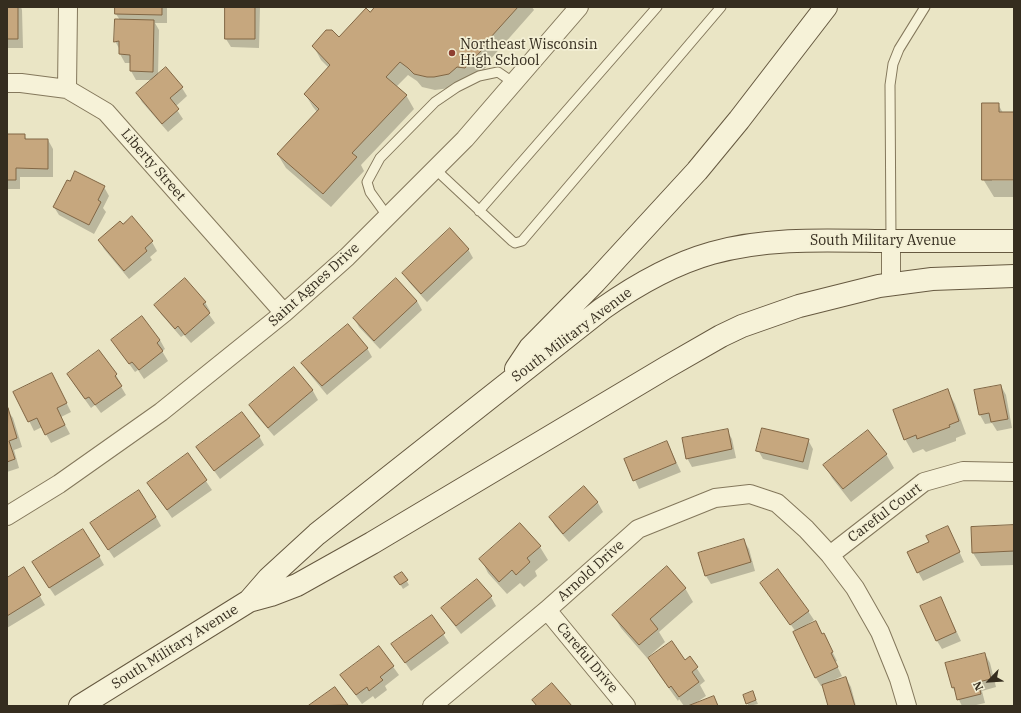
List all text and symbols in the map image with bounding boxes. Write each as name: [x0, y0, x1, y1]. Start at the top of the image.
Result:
place label: Northeast Wisconsin High School: [460, 37, 598, 70]
marker: Northeast Wisconsin High School: [447, 48, 457, 58]
street label: Liberty Street: [117, 125, 189, 205]
street label: South Military Avenue: [810, 233, 956, 249]
street label: Saint Agnes Drive: [265, 240, 363, 330]
street label: South Military Avenue: [509, 284, 635, 386]
street label: Careful Court: [845, 480, 925, 546]
street label: Arnold Drive: [554, 537, 628, 605]
street label: South Military Avenue: [109, 601, 241, 693]
street label: Careful Drive: [553, 619, 621, 697]
north arrow: [969, 661, 1009, 701]
text: N: [970, 679, 986, 693]

